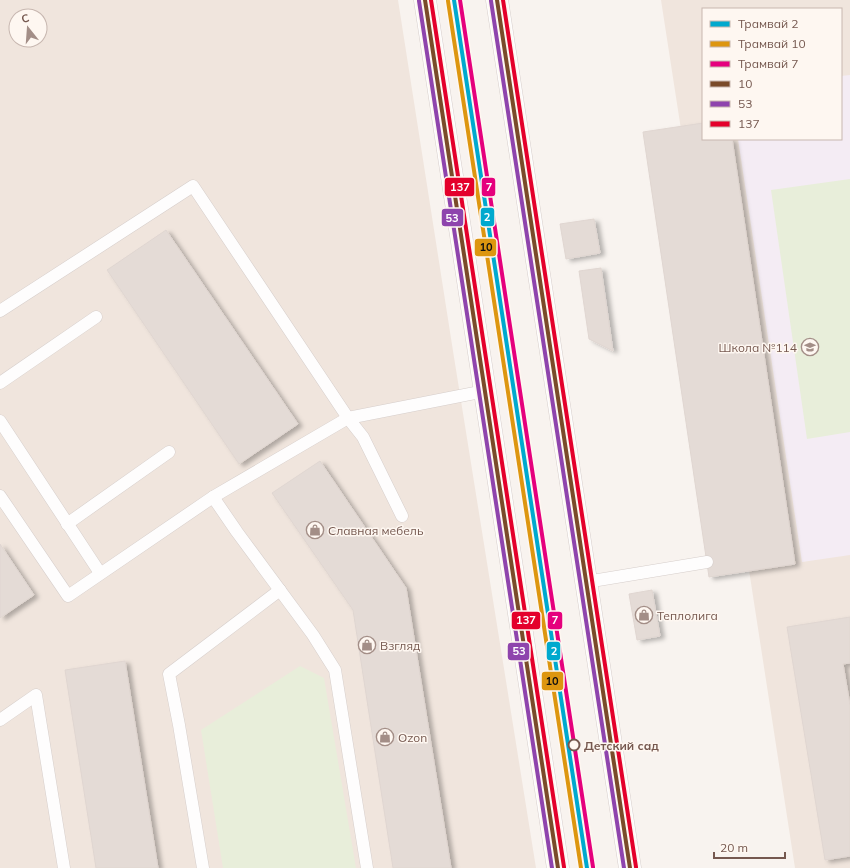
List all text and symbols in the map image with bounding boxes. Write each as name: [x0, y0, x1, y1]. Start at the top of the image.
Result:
north arrow: [8, 8, 48, 48]
legend: [702, 8, 842, 140]
text: С: [19, 11, 31, 26]
text: Трамвай 2: [738, 16, 799, 31]
text: Трамвай 10: [738, 36, 806, 51]
text: Трамвай 7: [738, 56, 799, 71]
text: 10: [738, 76, 752, 91]
text: 53: [738, 96, 752, 111]
text: 137: [738, 116, 760, 131]
line badge: 137: [444, 177, 475, 197]
line badge: 7: [481, 177, 496, 197]
text: 137: [450, 180, 470, 194]
text: 7: [486, 180, 493, 194]
line badge: 2: [480, 207, 495, 227]
line badge: 53: [441, 208, 464, 227]
text: 2: [484, 210, 491, 224]
text: 53: [445, 211, 459, 225]
line badge: 10: [474, 238, 497, 257]
text: 10: [479, 240, 493, 254]
school or university icon: Школа №114: [800, 337, 820, 357]
place label: Школа №114: [719, 340, 797, 355]
shop icon: Славная мебель: [305, 520, 325, 540]
place label: Славная мебель: [328, 523, 424, 538]
shop icon: Теплолига: [634, 605, 654, 625]
place label: Теплолига: [657, 608, 718, 623]
line badge: 137: [511, 611, 541, 630]
line badge: 7: [547, 611, 563, 630]
text: 137: [516, 613, 536, 627]
text: 7: [552, 613, 559, 627]
shop icon: Взгляд: [357, 635, 377, 655]
place label: Взгляд: [380, 638, 420, 653]
line badge: 2: [546, 641, 561, 661]
line badge: 53: [507, 642, 530, 661]
text: 53: [512, 644, 526, 658]
text: 2: [551, 644, 558, 658]
line badge: 10: [541, 671, 564, 691]
text: 10: [545, 674, 559, 688]
shop icon: Ozon: [375, 727, 395, 747]
place label: Ozon: [398, 730, 427, 745]
marker: Детский сад: [567, 738, 581, 752]
place label: Детский сад: [584, 738, 659, 753]
scale bar: [714, 834, 785, 860]
text: 20 m: [720, 840, 748, 855]

